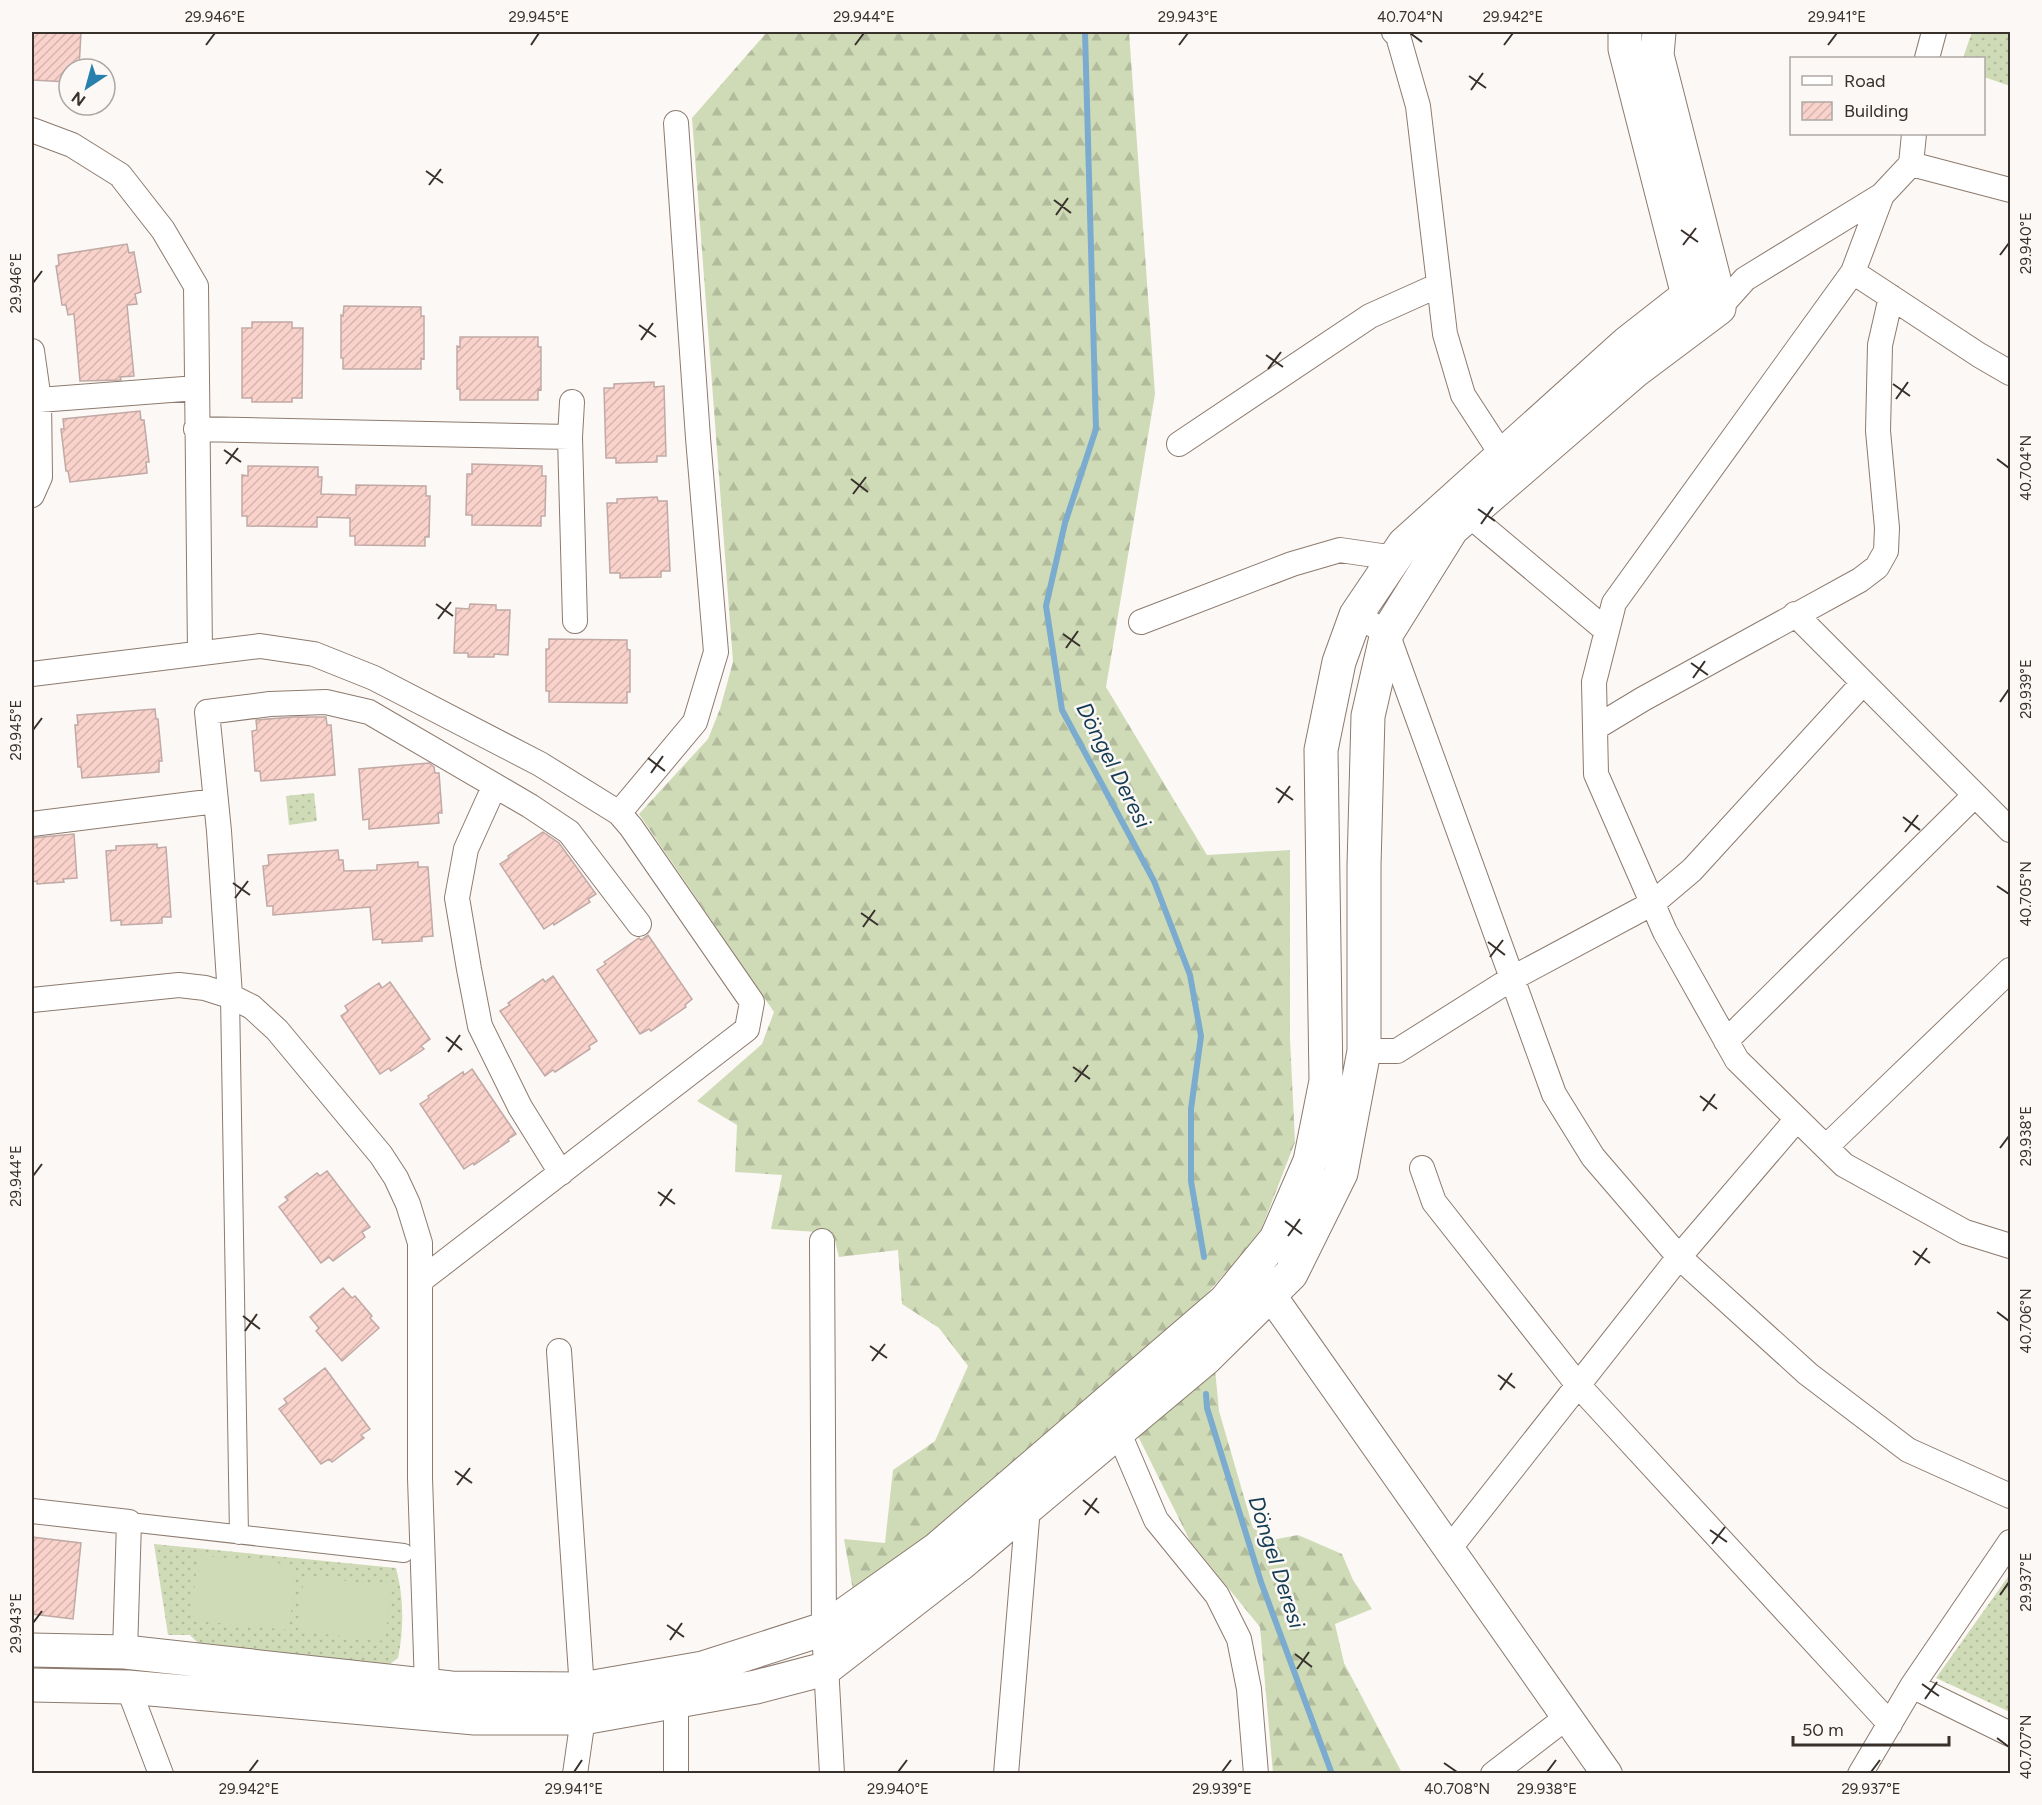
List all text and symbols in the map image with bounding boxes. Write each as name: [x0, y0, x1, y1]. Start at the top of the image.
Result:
text: 29.946°E: [185, 8, 245, 26]
text: 29.945°E: [509, 8, 569, 26]
text: 29.944°E: [833, 8, 895, 26]
text: 29.943°E: [1158, 8, 1218, 26]
text: 40.704°N: [1377, 8, 1443, 26]
text: 29.942°E: [1483, 8, 1543, 26]
text: 29.941°E: [1808, 8, 1866, 26]
north arrow: [57, 57, 117, 117]
legend: [1790, 57, 1985, 135]
text: Road: [1844, 70, 1885, 92]
text: N: [68, 87, 89, 110]
text: Building: [1844, 100, 1909, 122]
text: 29.940°E: [2017, 212, 2035, 274]
text: 29.946°E: [7, 253, 25, 313]
text: 40.704°N: [2017, 435, 2035, 501]
text: 29.939°E: [2017, 659, 2035, 719]
water label: Döngel Deresi: [1070, 698, 1157, 833]
text: 29.945°E: [7, 700, 25, 760]
text: 40.705°N: [2017, 861, 2035, 927]
text: 29.938°E: [2017, 1106, 2035, 1166]
text: 29.944°E: [7, 1145, 25, 1207]
text: 40.706°N: [2017, 1288, 2035, 1354]
water label: Döngel Deresi: [1242, 1493, 1311, 1633]
text: 29.937°E: [2017, 1552, 2035, 1612]
text: 29.943°E: [7, 1593, 25, 1653]
scale bar: [1793, 1709, 1949, 1747]
text: 40.707°N: [2017, 1715, 2035, 1779]
text: 50 m: [1802, 1719, 1844, 1741]
text: 29.942°E: [219, 1780, 279, 1798]
text: 29.941°E: [545, 1780, 603, 1798]
text: 29.940°E: [867, 1780, 929, 1798]
text: 29.939°E: [1192, 1780, 1252, 1798]
text: 40.708°N: [1424, 1780, 1490, 1798]
text: 29.938°E: [1517, 1780, 1577, 1798]
text: 29.937°E: [1841, 1780, 1901, 1798]

